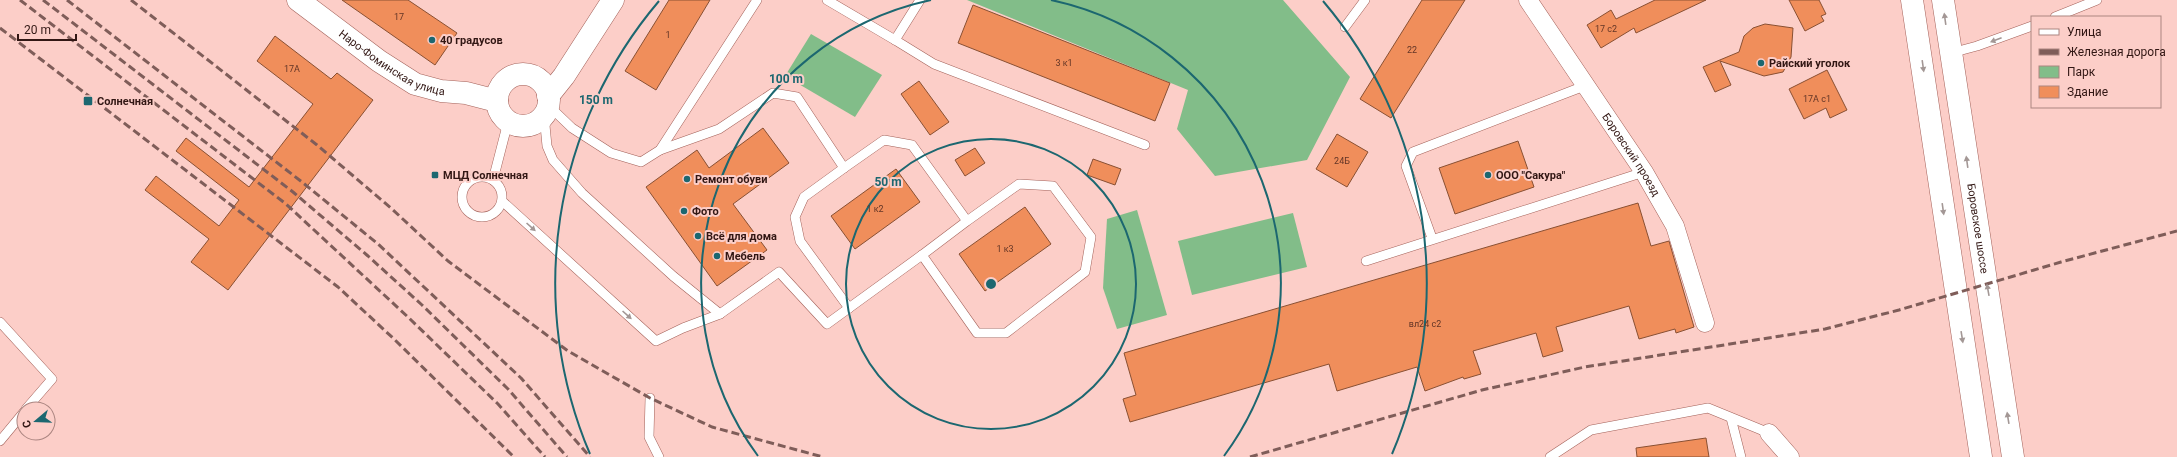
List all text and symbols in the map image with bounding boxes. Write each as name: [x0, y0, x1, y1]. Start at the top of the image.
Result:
house number: 17: [394, 12, 404, 22]
one-way arrow: [1942, 13, 1948, 25]
scale bar: [18, 16, 76, 42]
legend: [2031, 16, 2161, 108]
text: 20 m: [24, 23, 51, 37]
house number: 17 с2: [1595, 24, 1617, 34]
text: Улица: [2067, 25, 2102, 39]
street label: Наро-Фоминская улица: [336, 27, 445, 98]
house number: 1: [665, 30, 671, 40]
place label: 40 градусов: [440, 34, 503, 47]
marker: 40 градусов: [427, 35, 437, 45]
one-way arrow: [1989, 37, 2001, 43]
house number: 22: [1407, 45, 1417, 55]
text: Железная дорога: [2067, 45, 2166, 59]
place label: Райский уголок: [1769, 57, 1851, 70]
house number: 3 к1: [1055, 58, 1073, 68]
marker: Райский уголок: [1756, 58, 1766, 68]
one-way arrow: [1920, 60, 1926, 72]
house number: 17А: [284, 64, 300, 74]
text: Парк: [2067, 65, 2096, 79]
text: 100 m: [769, 72, 803, 86]
text: Здание: [2067, 85, 2108, 99]
text: 150 m: [579, 93, 613, 107]
house number: 17А с1: [1803, 94, 1831, 104]
marker: Солнечная: [82, 95, 94, 107]
place label: Солнечная: [97, 95, 153, 108]
street label: Боровский проезд: [1599, 111, 1663, 199]
house number: 24Б: [1334, 156, 1350, 166]
one-way arrow: [1964, 156, 1970, 168]
place label: МЦД Солнечная: [443, 169, 528, 182]
place label: ООО "Сакура": [1496, 169, 1566, 182]
marker: МЦД Солнечная: [430, 170, 440, 180]
marker: ООО "Сакура": [1483, 170, 1493, 180]
place label: Ремонт обуви: [695, 173, 768, 186]
marker: Ремонт обуви: [682, 174, 692, 184]
text: 50 m: [874, 175, 902, 189]
street label: Боровское шоссе: [1964, 182, 1991, 275]
one-way arrow: [1940, 203, 1946, 215]
house number: 1 к2: [866, 204, 884, 214]
place label: Фото: [692, 205, 719, 218]
marker: Фото: [679, 206, 689, 216]
one-way arrow: [526, 223, 536, 232]
place label: Всё для дома: [706, 230, 777, 243]
marker: Всё для дома: [693, 231, 703, 241]
house number: 1 к3: [996, 244, 1014, 254]
place label: Мебель: [725, 250, 765, 263]
marker: Мебель: [712, 251, 722, 261]
centre of rings: [984, 277, 998, 291]
one-way arrow: [1985, 284, 1991, 296]
one-way arrow: [622, 310, 632, 320]
house number: вл24 с2: [1409, 319, 1441, 329]
one-way arrow: [1959, 331, 1965, 343]
north arrow: [16, 401, 56, 441]
one-way arrow: [2005, 412, 2011, 425]
text: С: [20, 419, 34, 430]

